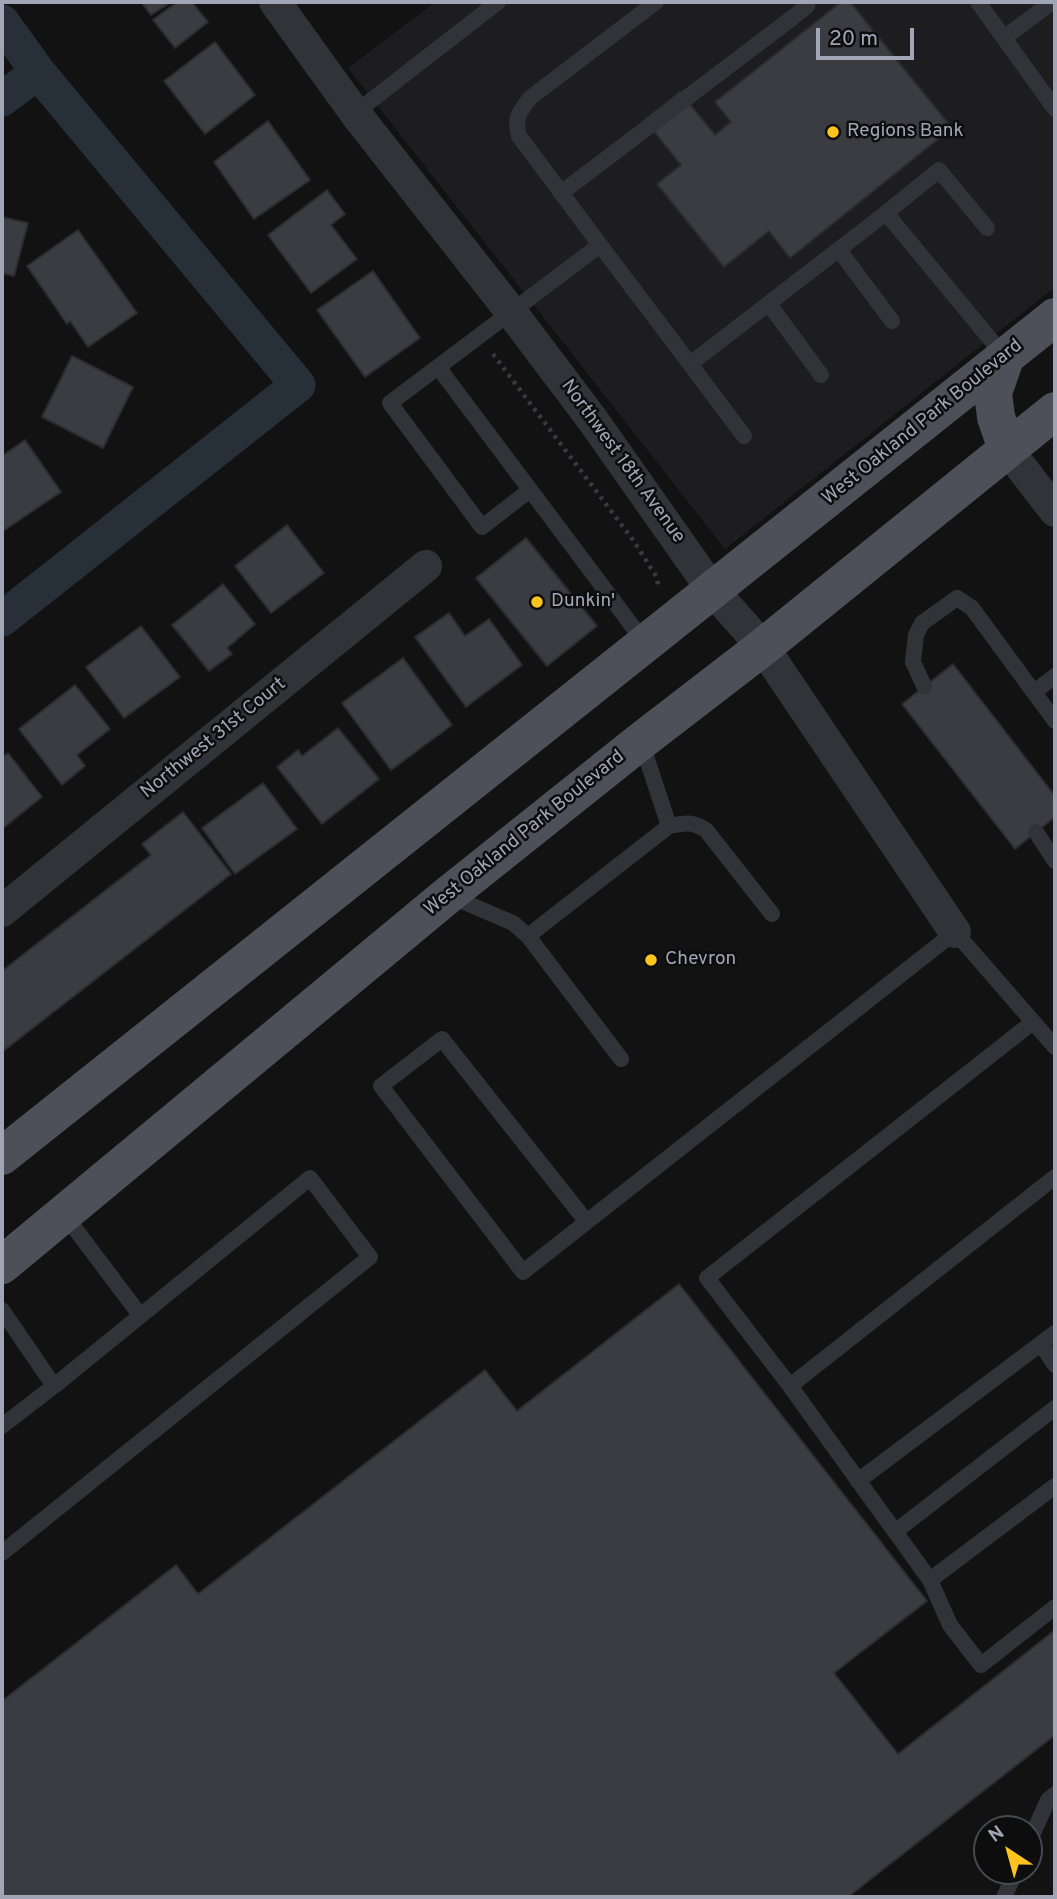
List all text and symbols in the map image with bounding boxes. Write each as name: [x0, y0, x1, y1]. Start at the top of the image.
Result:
scale bar: [819, 14, 917, 58]
text: 20 m: [829, 26, 878, 53]
place label: Regions Bank: [847, 121, 963, 143]
marker: Regions Bank: [825, 124, 841, 140]
street label: West Oakland Park Boulevard: [818, 335, 1028, 511]
street label: Northwest 18th Avenue: [555, 376, 689, 548]
place label: Dunkin': [551, 591, 615, 613]
marker: Dunkin': [529, 594, 545, 610]
street label: Northwest 31st Court: [137, 674, 291, 804]
street label: West Oakland Park Boulevard: [420, 746, 630, 922]
place label: Chevron: [665, 949, 736, 971]
marker: Chevron: [643, 952, 659, 968]
north arrow: [973, 1815, 1043, 1885]
text: N: [984, 1821, 1009, 1848]

